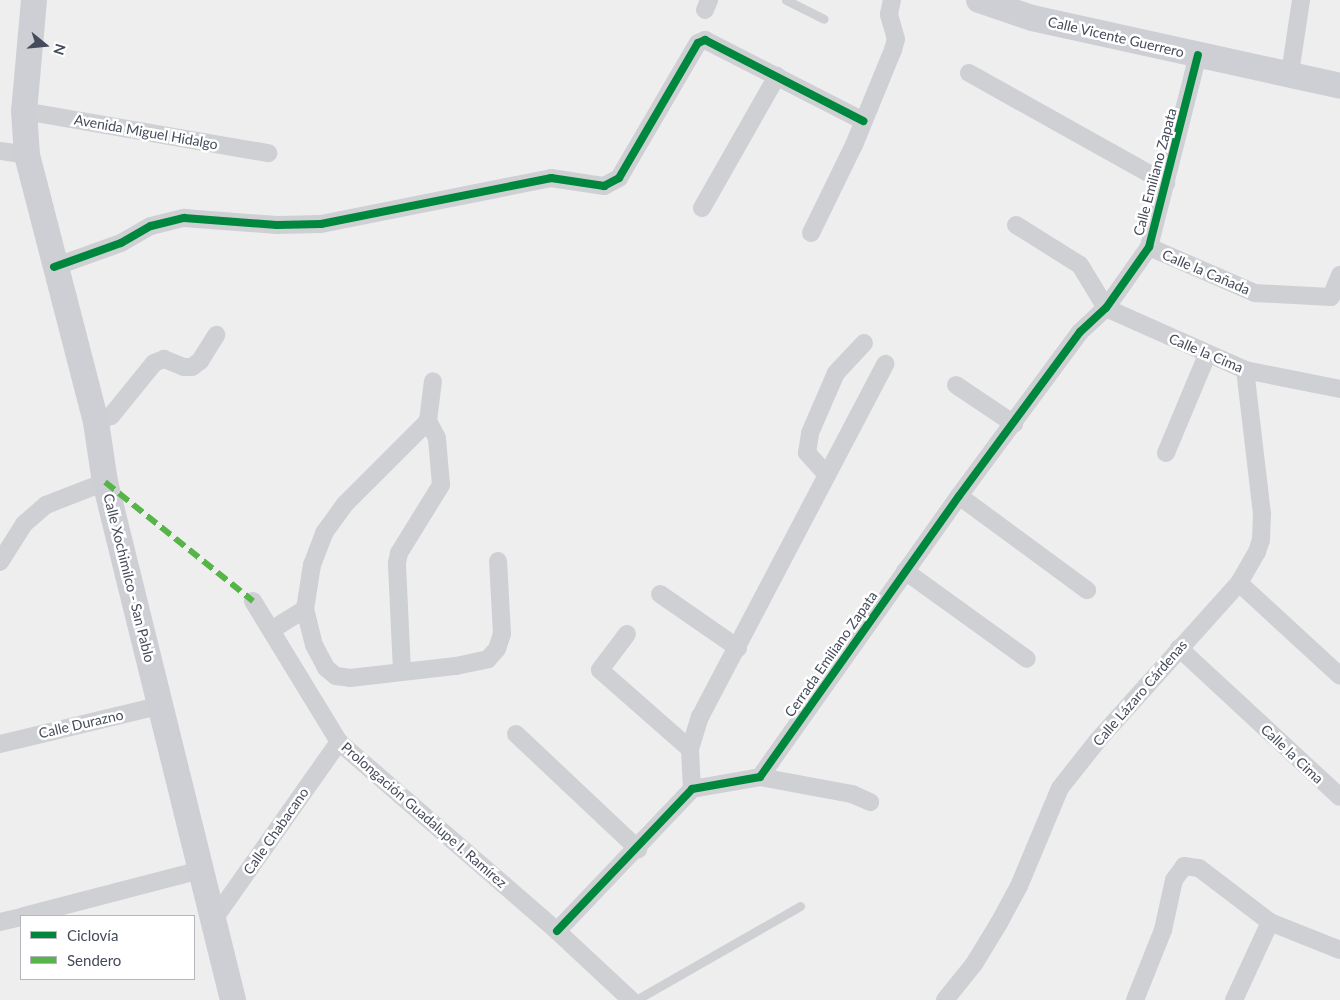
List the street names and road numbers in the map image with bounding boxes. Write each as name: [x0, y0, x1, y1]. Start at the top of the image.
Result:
street label: Calle Vicente Guerrero: [1046, 13, 1186, 61]
street label: Calle Emiliano Zapata: [1130, 106, 1180, 238]
street label: Avenida Miguel Hidalgo: [73, 111, 219, 153]
street label: Calle la Cañada: [1160, 246, 1252, 298]
street label: Calle la Cima: [1166, 330, 1246, 376]
street label: Calle Xochimilco - San Pablo: [100, 492, 158, 664]
street label: Cerrada Emiliano Zapata: [781, 588, 881, 720]
street label: Calle Lázaro Cárdenas: [1089, 637, 1191, 749]
street label: Calle Durazno: [37, 706, 125, 742]
street label: Calle la Cima: [1257, 721, 1327, 787]
street label: Prolongación Guadalupe I. Ramírez: [338, 739, 510, 891]
street label: Calle Chabacano: [240, 784, 312, 878]

